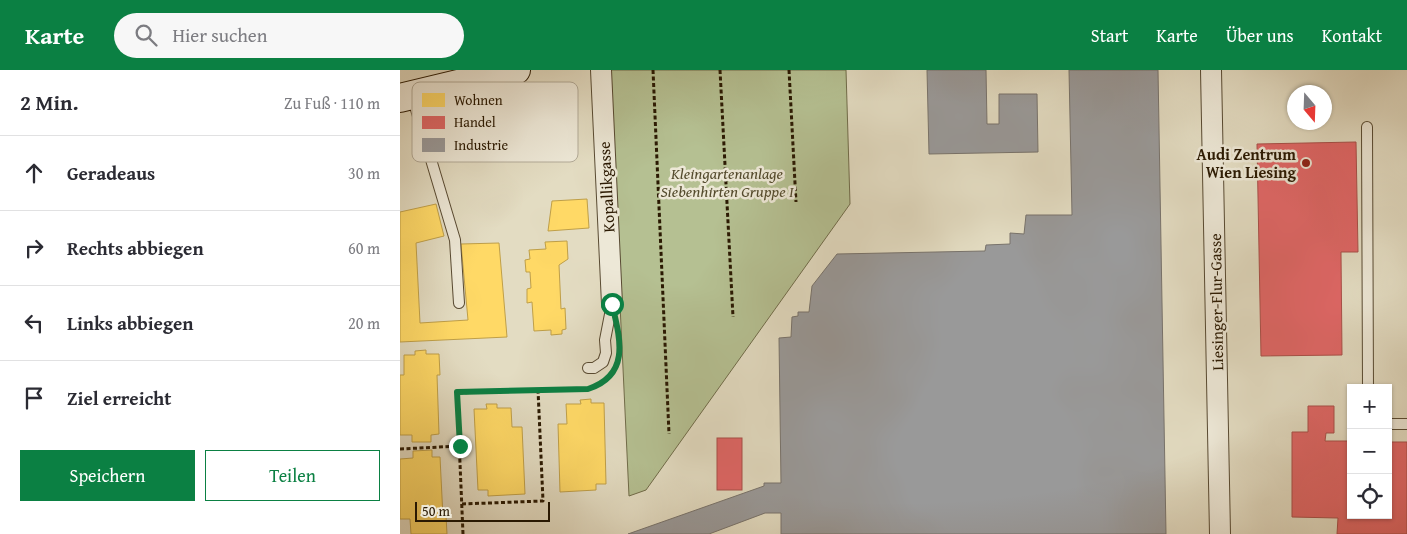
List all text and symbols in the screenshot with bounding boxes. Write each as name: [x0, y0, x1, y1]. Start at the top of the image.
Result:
search box: [114, 13, 464, 58]
text: Karte: [25, 18, 84, 53]
icon: search: [132, 21, 160, 49]
text: Hier suchen: [172, 21, 267, 49]
text: Start: [1091, 22, 1128, 49]
text: Karte: [1156, 22, 1198, 49]
text: Über uns: [1226, 22, 1294, 49]
text: Kontakt: [1322, 22, 1382, 49]
legend: [412, 82, 578, 162]
north arrow: [1287, 85, 1332, 130]
text: 2 Min.: [20, 87, 78, 118]
text: Wohnen: [454, 90, 503, 110]
text: Zu Fuß · 110 m: [284, 91, 380, 115]
text: Handel: [454, 112, 496, 132]
text: Industrie: [454, 135, 508, 155]
street label: Kopallikgasse: [592, 141, 620, 233]
place label: Audi Zentrum Wien Liesing: [1196, 142, 1297, 184]
marker: Audi Zentrum Wien Liesing: [1300, 157, 1312, 169]
icon: ahead: [20, 159, 48, 187]
text: Geradeaus: [67, 159, 155, 187]
text: 30 m: [348, 161, 380, 185]
park label: Kleingartenanlage Siebenhirten Gruppe I: [660, 161, 794, 203]
street label: Liesinger-Flur-Gasse: [1203, 233, 1229, 371]
icon: right: [20, 234, 48, 262]
text: Rechts abbiegen: [67, 234, 204, 262]
text: 60 m: [348, 236, 380, 260]
route start: [601, 293, 624, 316]
icon: left: [20, 309, 48, 337]
text: Links abbiegen: [67, 309, 193, 337]
text: 20 m: [348, 311, 380, 335]
icon: arrive: [20, 384, 48, 412]
text: Ziel erreicht: [67, 384, 171, 412]
map controls: [1347, 384, 1392, 519]
button: +: [1347, 384, 1392, 429]
button: −: [1347, 429, 1392, 474]
route end: [449, 435, 472, 458]
button: Speichern: [20, 450, 195, 501]
button: Teilen: [205, 450, 380, 501]
button: locate: [1347, 474, 1392, 519]
scale bar: [415, 499, 550, 522]
text: 50 m: [422, 501, 450, 521]

